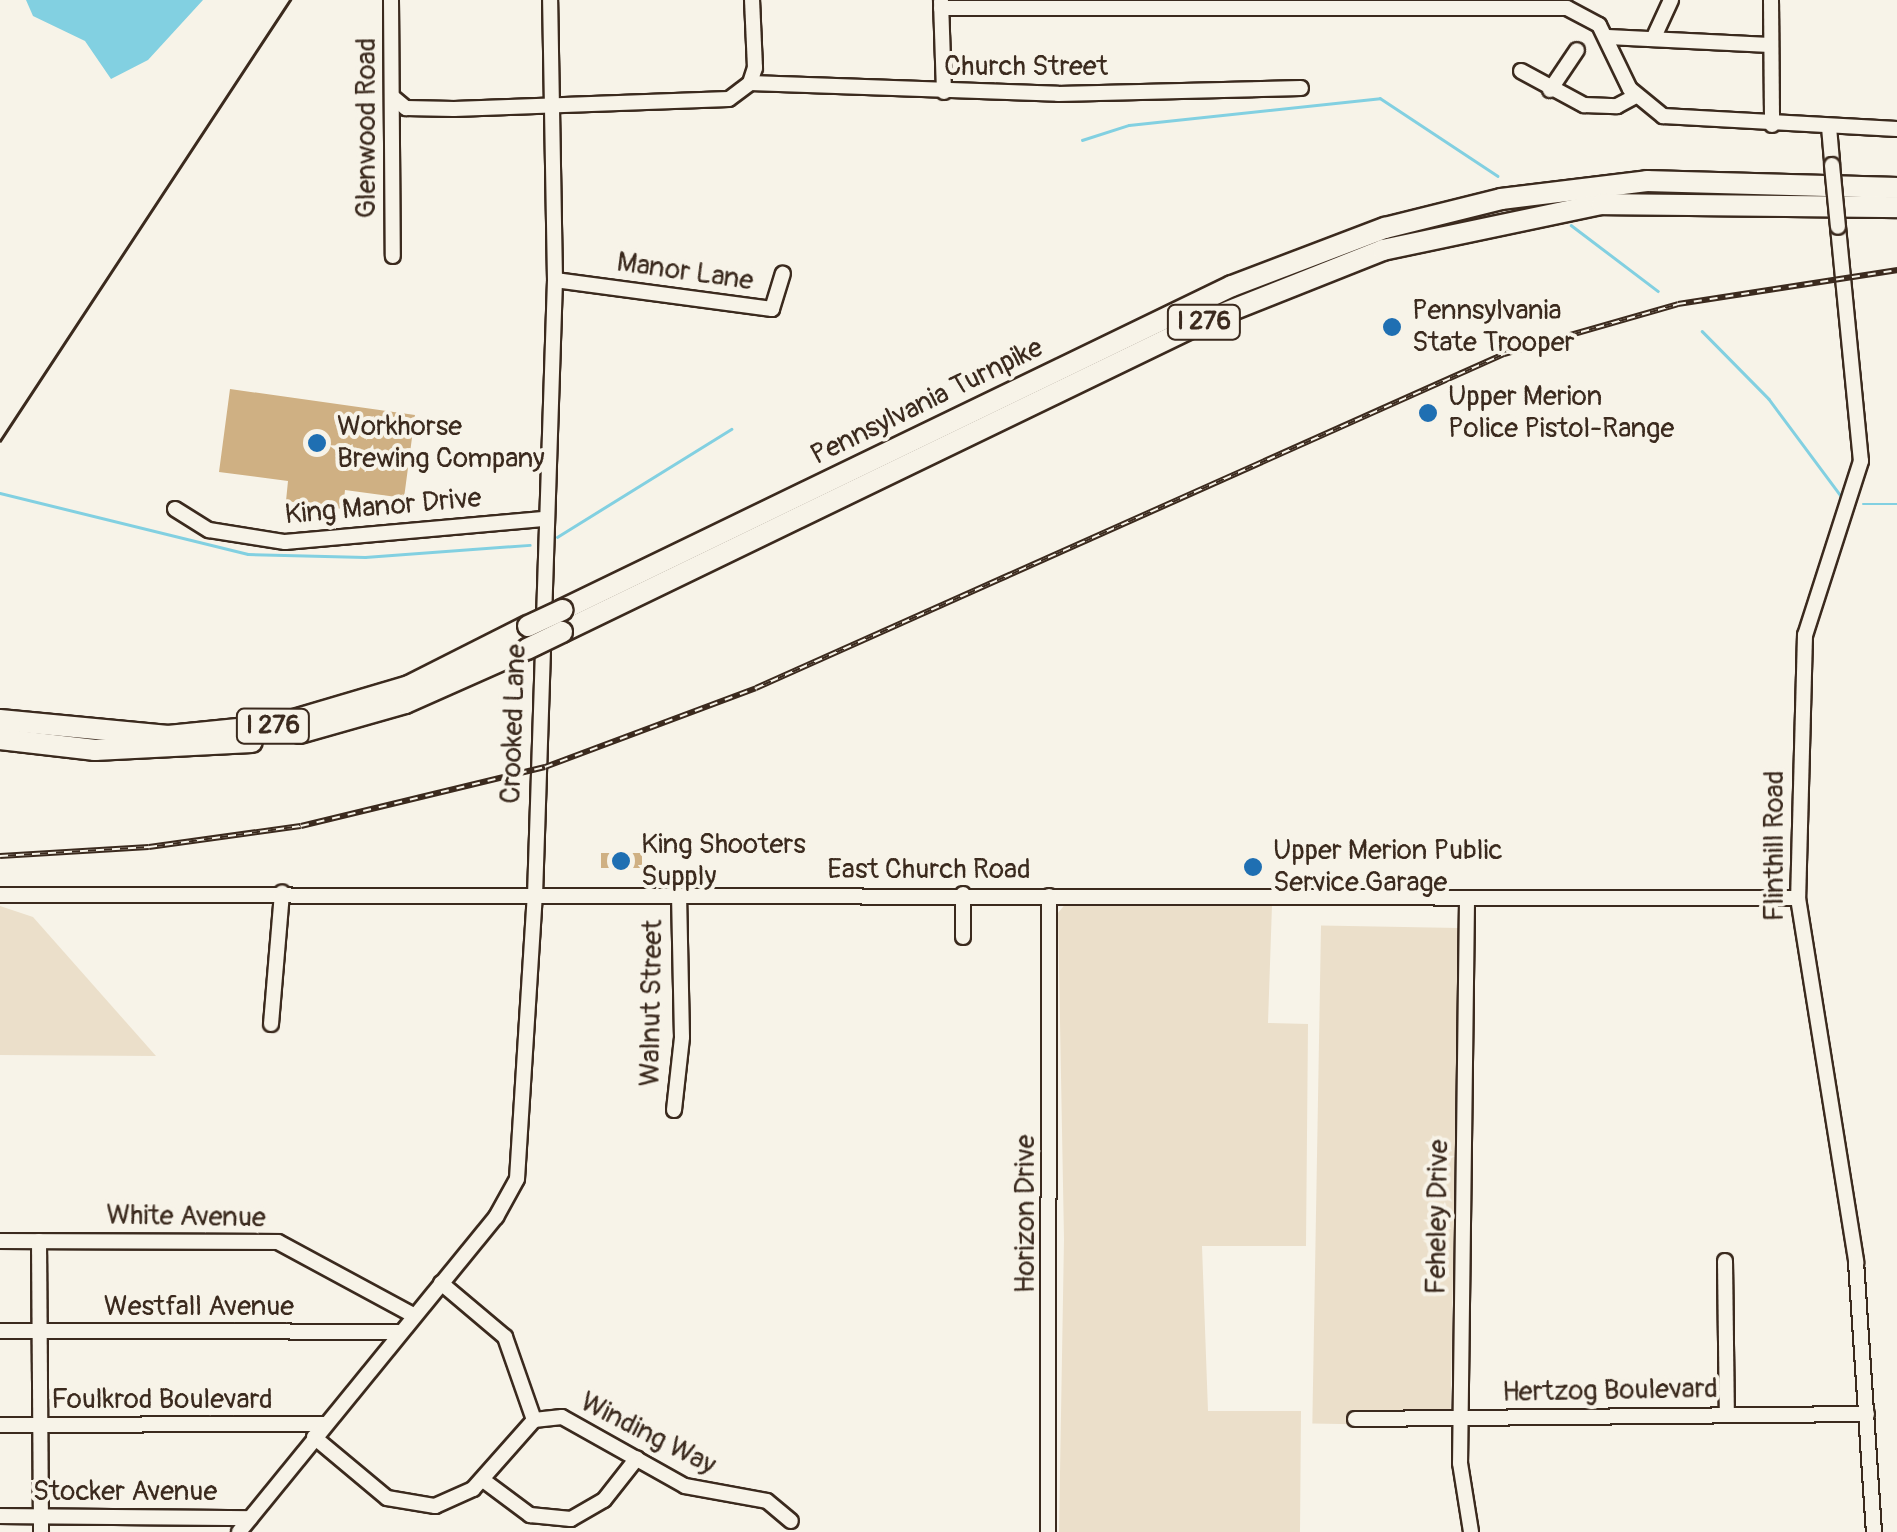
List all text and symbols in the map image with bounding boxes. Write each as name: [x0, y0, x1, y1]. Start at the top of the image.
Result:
street label: Glenwood Road: [350, 38, 384, 218]
street label: Church Street: [944, 50, 1108, 84]
street label: Manor Lane: [615, 246, 755, 298]
place label: Pennsylvania State Trooper: [1412, 294, 1574, 360]
road number: I 276: [1166, 302, 1242, 342]
marker: Pennsylvania State Trooper: [1381, 316, 1403, 338]
street label: Pennsylvania Turnpike: [805, 331, 1049, 473]
place label: Upper Merion Police Pistol-Range: [1448, 380, 1674, 446]
marker: Upper Merion Police Pistol-Range: [1417, 402, 1439, 424]
place label: Workhorse Brewing Company: [337, 410, 545, 476]
marker: Workhorse Brewing Company: [306, 432, 328, 454]
street label: King Manor Drive: [283, 482, 483, 532]
street label: Crooked Lane: [494, 644, 534, 804]
road number: I 276: [236, 706, 310, 746]
street label: Flinthill Road: [1758, 771, 1792, 921]
place label: King Shooters Supply: [641, 828, 806, 894]
place label: Upper Merion Public Service Garage: [1273, 834, 1503, 900]
marker: King Shooters Supply: [610, 850, 632, 872]
street label: East Church Road: [827, 853, 1031, 887]
marker: Upper Merion Public Service Garage: [1242, 856, 1264, 878]
street label: Walnut Street: [634, 919, 670, 1087]
street label: Horizon Drive: [1009, 1135, 1043, 1293]
street label: Feheley Drive: [1420, 1139, 1456, 1295]
street label: White Avenue: [106, 1199, 266, 1235]
street label: Westfall Avenue: [104, 1290, 294, 1324]
street label: Hertzog Boulevard: [1502, 1372, 1718, 1410]
street label: Foulkrod Boulevard: [51, 1383, 273, 1417]
street label: Winding Way: [575, 1385, 721, 1483]
street label: Stocker Avenue: [33, 1475, 217, 1509]

